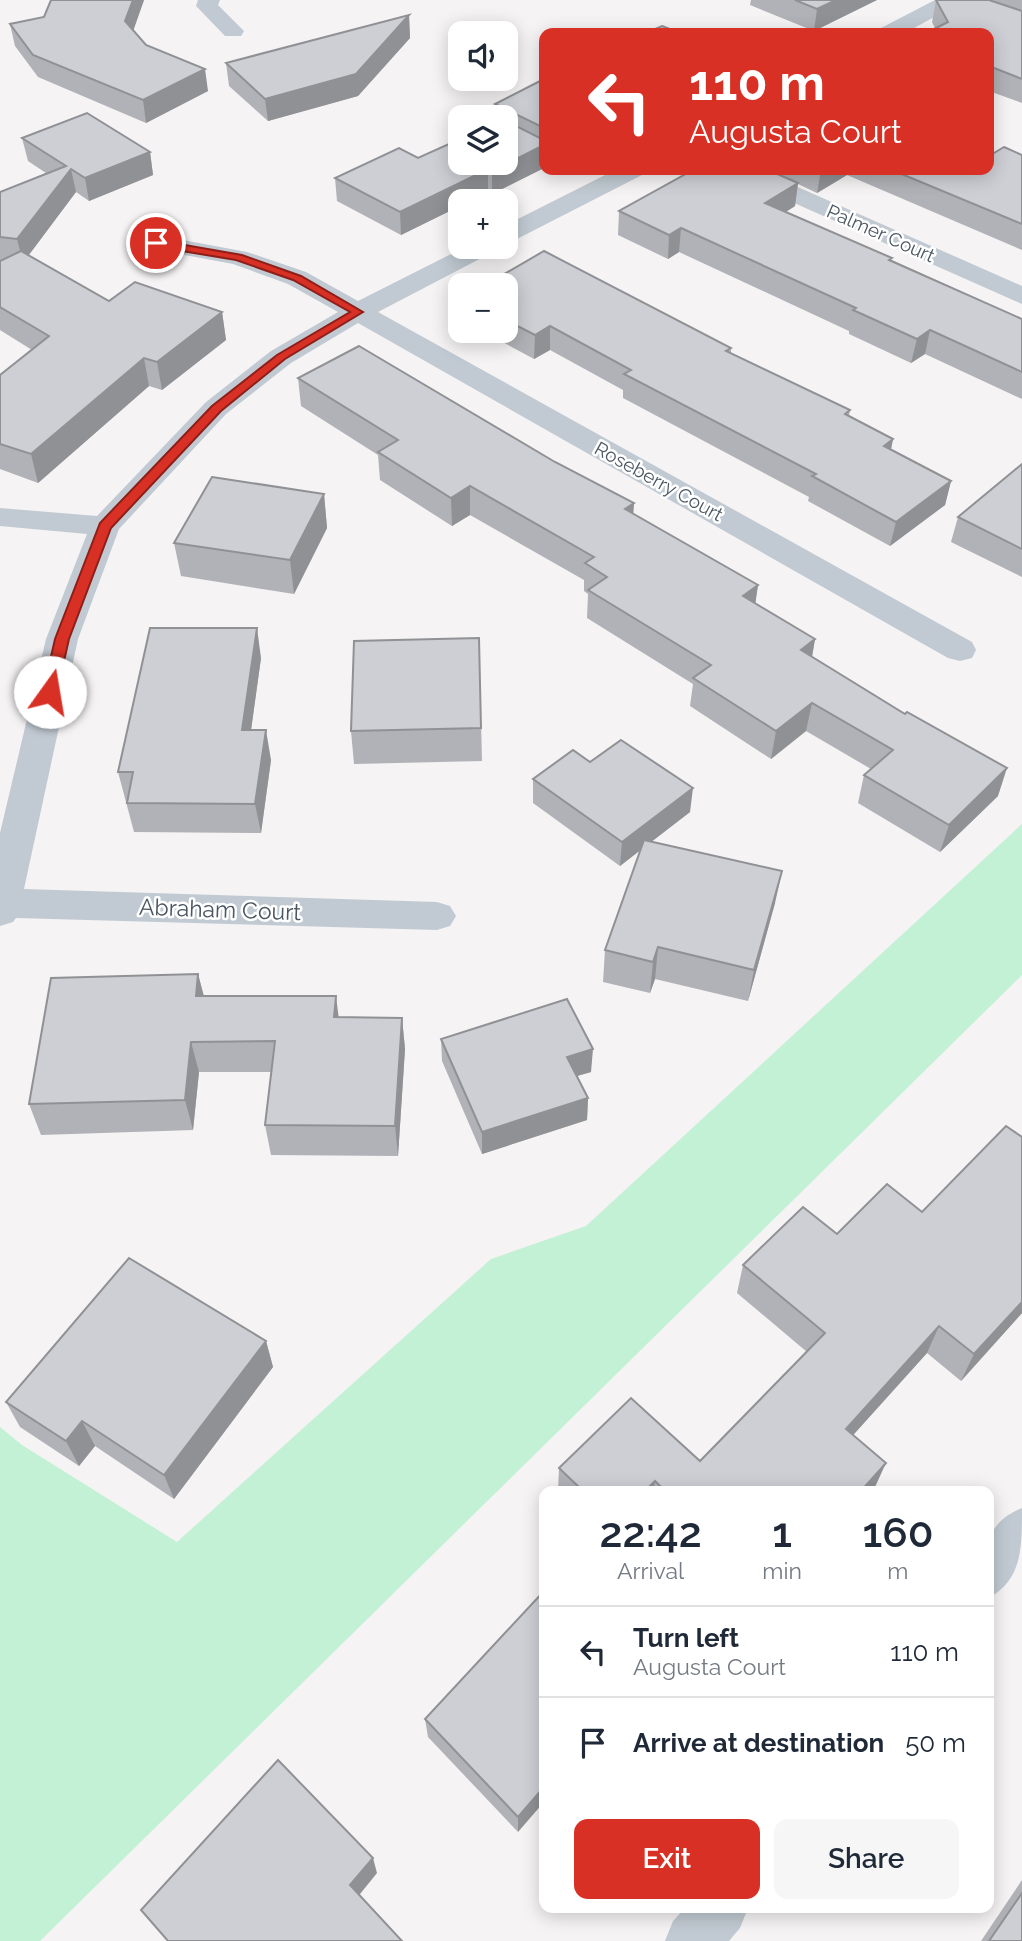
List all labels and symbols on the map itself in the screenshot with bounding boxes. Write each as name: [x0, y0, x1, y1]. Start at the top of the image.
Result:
street label: Palmer Court: [824, 199, 939, 267]
pin: [126, 213, 186, 273]
street label: Roseberry Court: [591, 437, 728, 526]
position arrow: [13, 655, 87, 729]
street label: Abraham Court: [139, 893, 302, 925]

